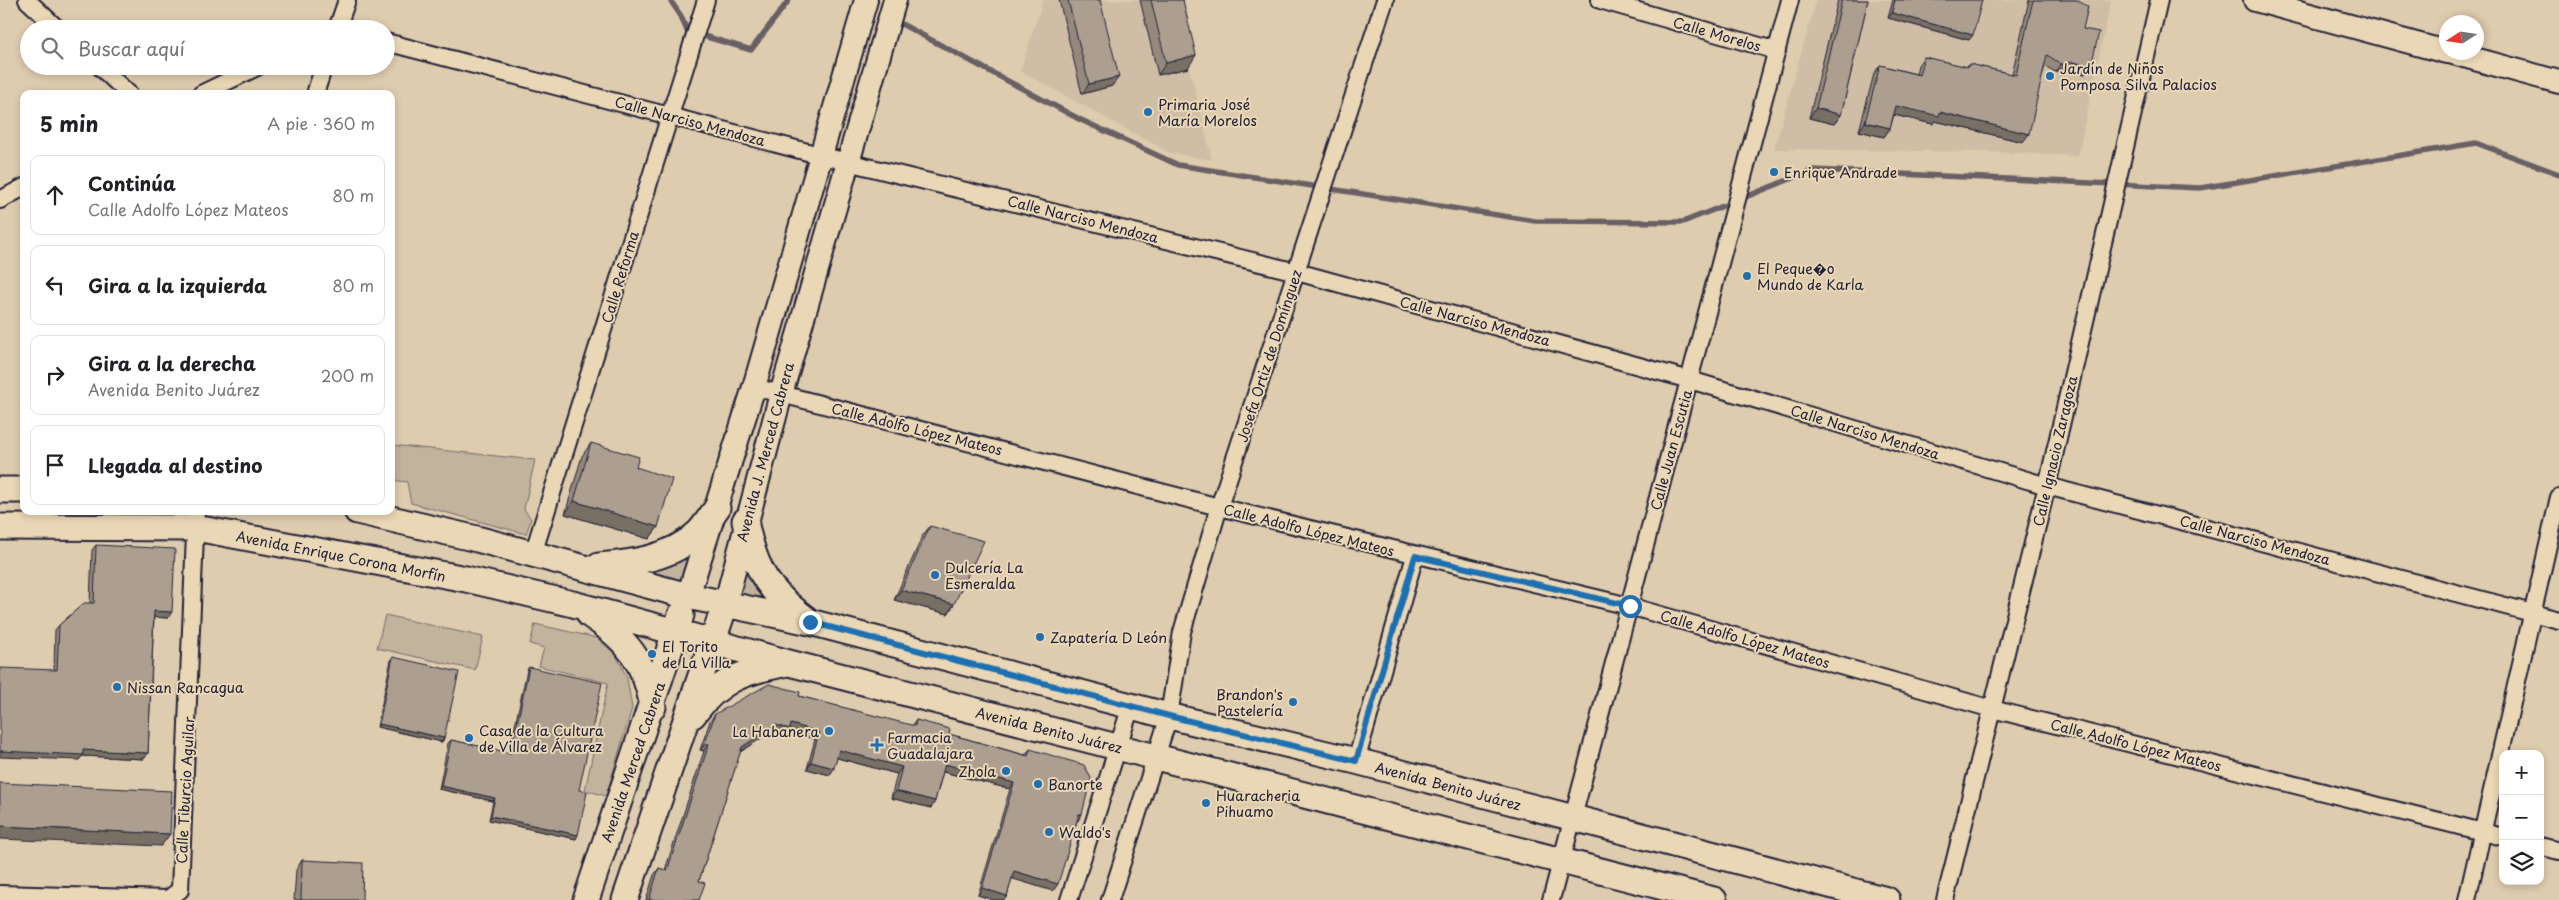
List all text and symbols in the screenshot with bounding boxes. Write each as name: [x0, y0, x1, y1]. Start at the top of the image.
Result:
street label: Calle Morelos: [1671, 11, 1763, 57]
north arrow: [2439, 15, 2484, 60]
search box: [20, 20, 395, 75]
icon: search: [38, 34, 66, 62]
text: Buscar aquí: [78, 34, 185, 62]
place label: Jardín de Niños Pomposa Silva Palacios: [2060, 58, 2217, 95]
marker: Jardín de Niños Pomposa Silva Palacios: [2044, 70, 2056, 82]
street label: Calle Narciso Mendoza: [613, 91, 768, 151]
place label: Primaria José María Morelos: [1158, 94, 1257, 131]
marker: Primaria José María Morelos: [1142, 106, 1154, 118]
text: 5 min: [40, 107, 98, 139]
text: A pie · 360 m: [267, 111, 375, 135]
place label: Enrique Andrade: [1784, 162, 1897, 183]
marker: Enrique Andrade: [1768, 166, 1780, 178]
text: Continúa: [88, 169, 176, 197]
icon: ahead: [41, 181, 69, 209]
text: 80 m: [332, 183, 374, 207]
street label: Calle Narciso Mendoza: [1005, 190, 1161, 248]
text: Calle Adolfo López Mateos: [88, 197, 289, 221]
street label: Calle Reforma: [596, 228, 644, 326]
place label: El Peque�o Mundo de Karla: [1757, 258, 1864, 295]
street label: Josefa Ortiz de Domínguez: [1231, 267, 1307, 445]
marker: El Peque�o Mundo de Karla: [1741, 270, 1753, 282]
icon: left: [41, 271, 69, 299]
text: Gira a la izquierda: [88, 271, 267, 299]
text: 80 m: [332, 273, 374, 297]
street label: Calle Narciso Mendoza: [1398, 291, 1553, 351]
text: Gira a la derecha: [88, 349, 256, 377]
street label: Avenida J. Merced Cabrera: [731, 360, 799, 544]
icon: right: [41, 361, 69, 389]
text: 200 m: [321, 363, 374, 387]
street label: Calle Ignacio Zaragoza: [2027, 374, 2083, 528]
text: Avenida Benito Juárez: [88, 377, 260, 401]
street label: Calle Juan Escutia: [1645, 387, 1697, 513]
street label: Calle Adolfo López Mateos: [829, 398, 1005, 460]
street label: Calle Narciso Mendoza: [1788, 399, 1942, 465]
icon: arrive: [41, 451, 69, 479]
text: Llegada al destino: [88, 451, 262, 479]
street label: Calle Adolfo López Mateos: [1221, 499, 1397, 561]
street label: Calle Narciso Mendoza: [2178, 510, 2333, 570]
street label: Avenida Enrique Corona Morfín: [234, 525, 448, 587]
place label: Dulcería La Esmeralda: [945, 557, 1024, 594]
marker: Dulcería La Esmeralda: [929, 569, 941, 581]
route start: [1619, 595, 1642, 618]
street label: Calle Adolfo López Mateos: [1658, 605, 1832, 673]
route end: [799, 611, 822, 634]
place label: Zapatería D León: [1050, 627, 1167, 648]
marker: Zapatería D León: [1034, 631, 1046, 643]
place label: El Torito de La Villa: [662, 636, 732, 673]
marker: El Torito de La Villa: [646, 648, 658, 660]
place label: Nissan Rancagua: [127, 677, 244, 698]
street label: Avenida Merced Cabrera: [596, 678, 671, 845]
marker: Nissan Rancagua: [111, 681, 123, 693]
place label: Brandon's Pastelería: [1216, 684, 1283, 721]
marker: Brandon's Pastelería: [1287, 696, 1299, 708]
street label: Avenida Benito Juárez: [974, 702, 1125, 758]
street label: Calle Adolfo López Mateos: [2048, 714, 2224, 776]
street label: Calle Tiburcio Aguilar: [171, 715, 199, 864]
place label: Casa de la Cultura de Villa de Álvarez: [479, 720, 604, 757]
place label: La Habanera: [732, 721, 819, 742]
marker: La Habanera: [823, 725, 835, 737]
place label: Farmacia Guadalajara: [887, 727, 973, 764]
marker: Casa de la Cultura de Villa de Álvarez: [463, 732, 475, 744]
marker: Farmacia Guadalajara: [871, 739, 883, 751]
map controls: [2499, 750, 2544, 885]
button: +: [2499, 750, 2544, 795]
street label: Avenida Benito Juárez: [1373, 756, 1524, 816]
place label: Zhola: [958, 761, 996, 782]
marker: Zhola: [1000, 765, 1012, 777]
place label: Banorte: [1048, 774, 1103, 795]
marker: Banorte: [1032, 778, 1044, 790]
place label: Huaracheria Pihuamo: [1216, 785, 1300, 822]
button: −: [2499, 795, 2544, 840]
marker: Huaracheria Pihuamo: [1200, 797, 1212, 809]
place label: Waldo's: [1059, 822, 1111, 843]
marker: Waldo's: [1043, 826, 1055, 838]
button: layers: [2499, 840, 2544, 885]

